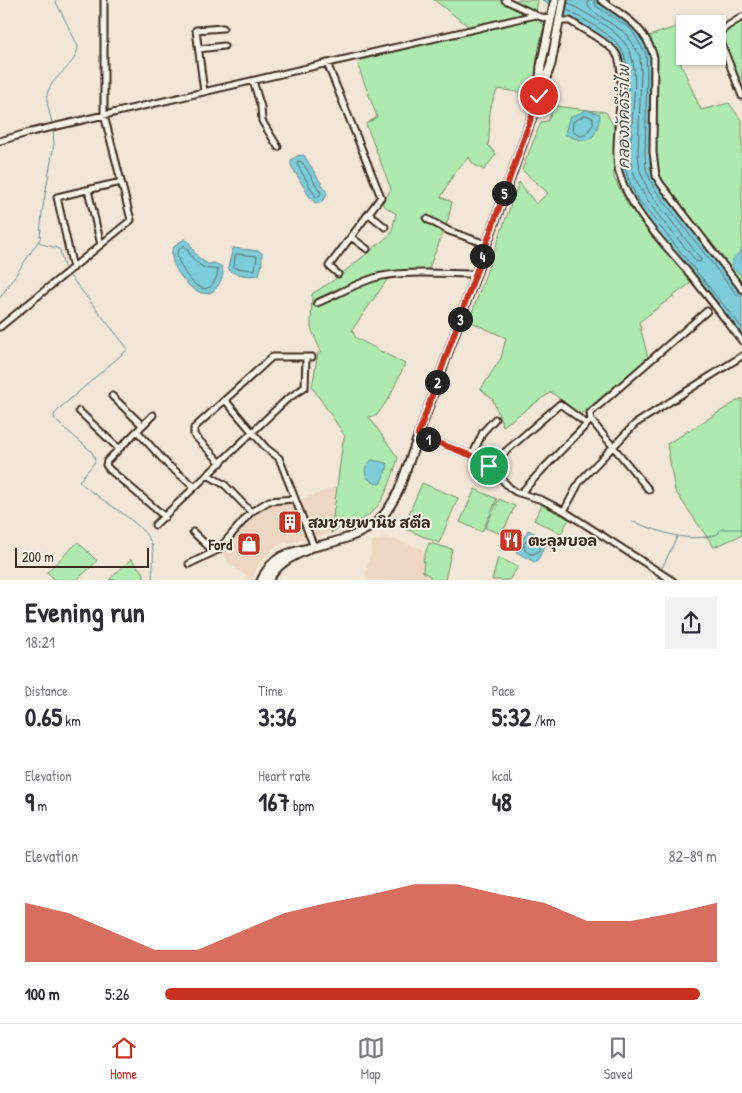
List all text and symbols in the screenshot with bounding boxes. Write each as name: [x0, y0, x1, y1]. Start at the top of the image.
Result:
map controls: [676, 15, 726, 65]
button: layers: [676, 15, 726, 65]
water label: คลองภัคดีรำไพ: [612, 63, 634, 169]
pin: [518, 75, 560, 117]
icon: check: [525, 82, 553, 110]
pin: 5: [492, 180, 516, 206]
text: 5: [502, 184, 507, 203]
pin: 4: [470, 244, 494, 268]
text: 4: [480, 247, 485, 266]
pin: 3: [448, 306, 472, 332]
text: 3: [457, 310, 464, 329]
pin: 2: [424, 370, 450, 394]
text: 2: [434, 373, 441, 392]
pin: 1: [416, 426, 440, 452]
text: 1: [426, 430, 431, 449]
pin: [468, 445, 510, 487]
icon: arrive: [475, 452, 503, 480]
building icon: สมชายพานิช สตีล: [277, 509, 303, 535]
place label: สมชายพานิช สตีล: [308, 512, 431, 533]
restaurant icon: ตะลุมบอล: [498, 527, 524, 553]
place label: ตะลุมบอล: [528, 530, 597, 552]
shop icon: Ford: [236, 531, 262, 557]
place label: Ford: [208, 534, 232, 555]
scale bar: [15, 546, 149, 569]
text: 200 m: [22, 547, 54, 566]
text: Evening run: [25, 593, 145, 631]
button: share: [665, 597, 717, 649]
text: 18:21: [25, 631, 55, 653]
text: Distance: [25, 681, 68, 700]
text: Time: [258, 681, 283, 700]
text: Pace: [492, 681, 515, 700]
text: 0.65: [25, 700, 62, 734]
text: 3:36: [258, 700, 297, 734]
text: 5:32: [492, 700, 531, 734]
text: km: [62, 711, 81, 730]
text: /km: [531, 711, 555, 730]
text: Elevation: [25, 766, 72, 785]
text: Heart rate: [258, 766, 311, 785]
text: kcal: [492, 766, 512, 785]
text: 9: [25, 785, 34, 819]
text: 167: [258, 785, 290, 819]
text: 48: [492, 785, 512, 819]
text: m: [34, 796, 47, 815]
text: bpm: [290, 796, 314, 815]
text: Elevation: [25, 845, 78, 867]
text: 82–89 m: [669, 845, 717, 867]
text: 100 m: [25, 983, 60, 1005]
text: 5:26: [105, 983, 129, 1005]
tab: Home: [110, 1034, 138, 1083]
tab: Map: [357, 1034, 385, 1083]
tab: Saved: [604, 1034, 632, 1083]

